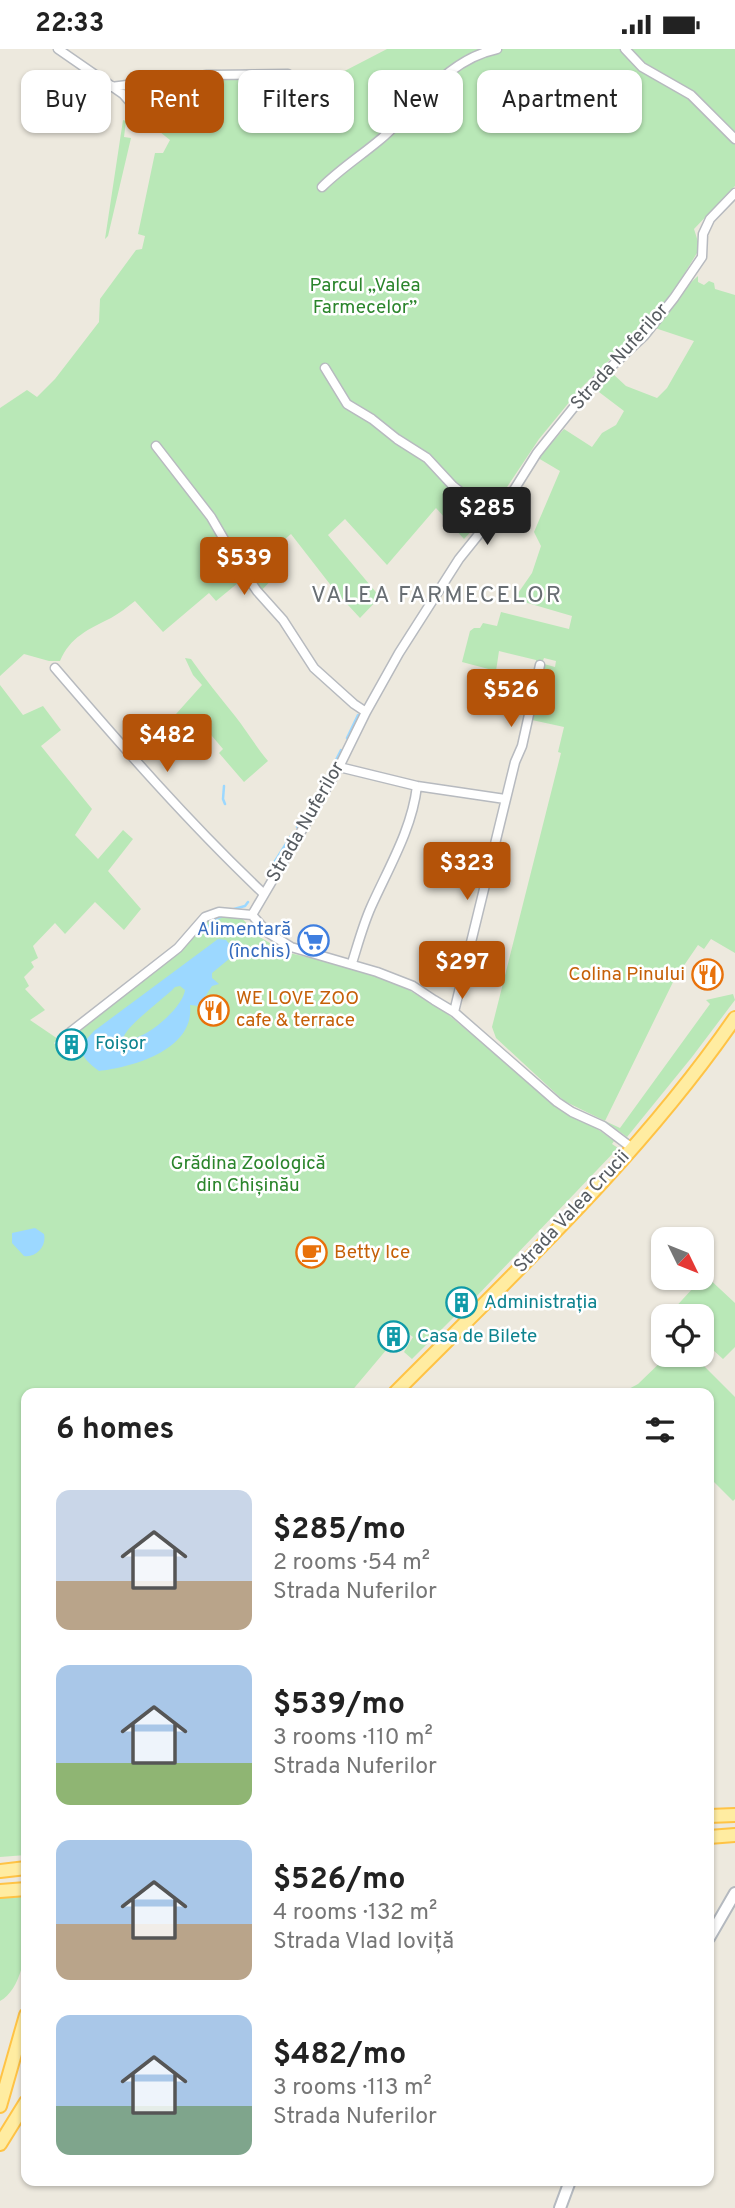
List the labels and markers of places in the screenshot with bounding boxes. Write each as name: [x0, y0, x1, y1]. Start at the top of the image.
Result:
pin: $285: [446, 487, 528, 547]
pin: $539: [203, 538, 285, 597]
pin: $526: [470, 669, 552, 729]
pin: $482: [126, 715, 208, 774]
pin: $323: [426, 843, 508, 902]
place label: Alimentară (închis): [197, 918, 291, 964]
supermarket icon: Alimentară (închis): [297, 924, 331, 958]
pin: $297: [421, 941, 503, 1001]
restaurant icon: Colina Pinului: [691, 958, 725, 992]
place label: Colina Pinului: [568, 963, 685, 987]
place label: WE LOVE ZOO cafe & terrace: [236, 987, 359, 1033]
restaurant icon: WE LOVE ZOO cafe & terrace: [196, 993, 230, 1027]
building icon: Foișor: [55, 1027, 89, 1061]
place label: Foișor: [95, 1032, 147, 1056]
cafe icon: Betty Ice: [294, 1236, 328, 1270]
place label: Betty Ice: [334, 1241, 410, 1265]
building icon: Administrația: [444, 1286, 478, 1320]
place label: Administrația: [484, 1291, 597, 1315]
building icon: Casa de Bilete: [377, 1320, 411, 1354]
place label: Casa de Bilete: [417, 1325, 537, 1349]

